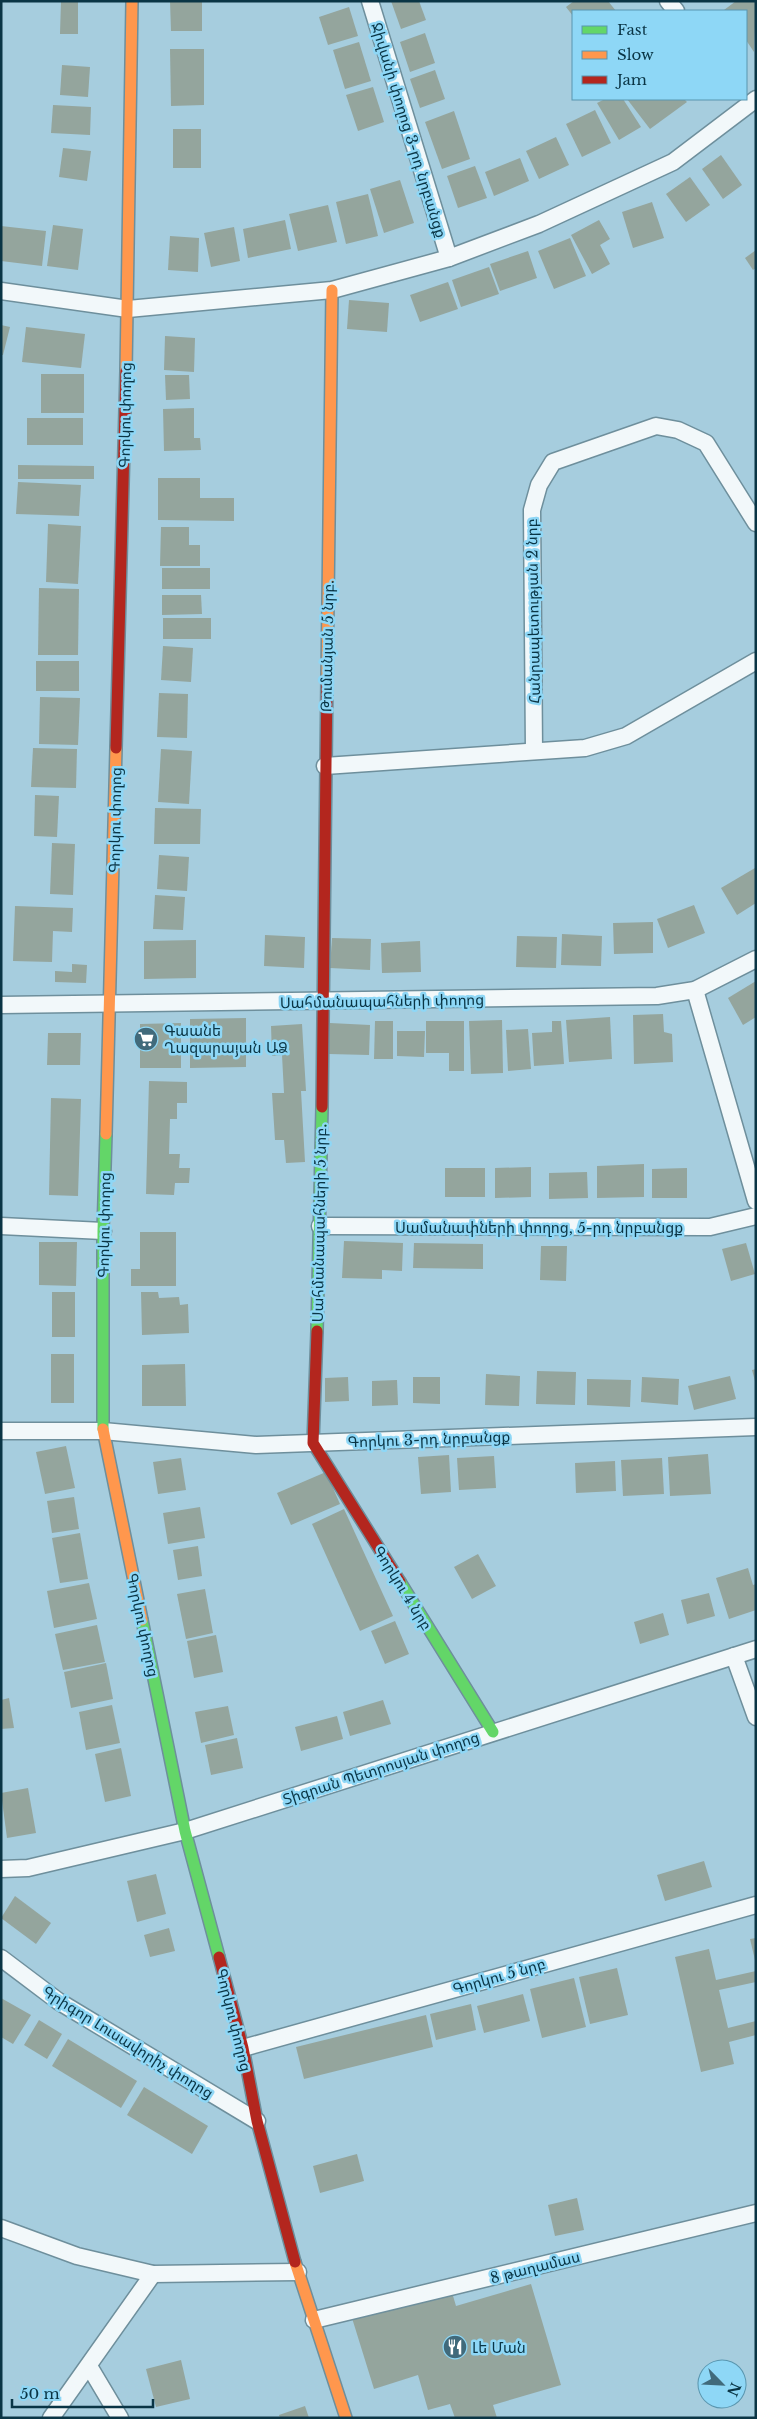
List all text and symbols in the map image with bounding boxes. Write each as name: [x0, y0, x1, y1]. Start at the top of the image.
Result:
legend: [572, 10, 747, 100]
street label: Ջիվանի փողոց 3-րդ նրբանցք: [367, 20, 451, 240]
text: Fast: [617, 20, 648, 39]
text: Slow: [617, 45, 654, 64]
text: Jam: [615, 70, 647, 89]
street label: Գորկու փողոց: [115, 362, 135, 468]
street label: Հանրապետության 2 նրբ: [522, 518, 544, 704]
street label: Թումանյան 5 նրբ.: [316, 580, 338, 712]
street label: Գորկու փողոց: [105, 767, 125, 873]
street label: Սահմանապահների փողոց: [280, 990, 484, 1012]
place label: Գաանե Ղազարայան ԱՁ: [164, 1021, 288, 1057]
supermarket icon: Գաանե Ղազարայան ԱՁ: [133, 1026, 159, 1052]
street label: Սահմանապահների 5 նրբ.: [308, 1124, 330, 1322]
street label: Գորկու փողոց: [94, 1172, 114, 1278]
street label: Սամանափների փողոց, 5-րդ նրբանցք: [395, 1218, 683, 1237]
street label: Գորկու 3-րդ նրբանցք: [347, 1427, 511, 1451]
street label: Գորկու 4 նրբ: [369, 1542, 437, 1634]
street label: Գորկու փողոց: [123, 1571, 163, 1679]
street label: Տիգրան Պետրոսյան փողոց: [280, 1727, 482, 1809]
street label: Գորկու 5 նրբ: [450, 1954, 548, 1998]
street label: Գորկու փողոց: [212, 1966, 256, 2074]
street label: Գրիգոր Լուսավորիչ փողոց: [39, 1981, 217, 2103]
street label: 8 թաղամաս: [488, 2247, 582, 2287]
restaurant icon: Լե Ման: [442, 2334, 468, 2360]
place label: Լե Ման: [472, 2338, 526, 2357]
north arrow: [697, 2359, 747, 2409]
scale bar: [12, 2376, 154, 2408]
text: N: [723, 2380, 745, 2399]
text: 50 m: [20, 2384, 60, 2403]

